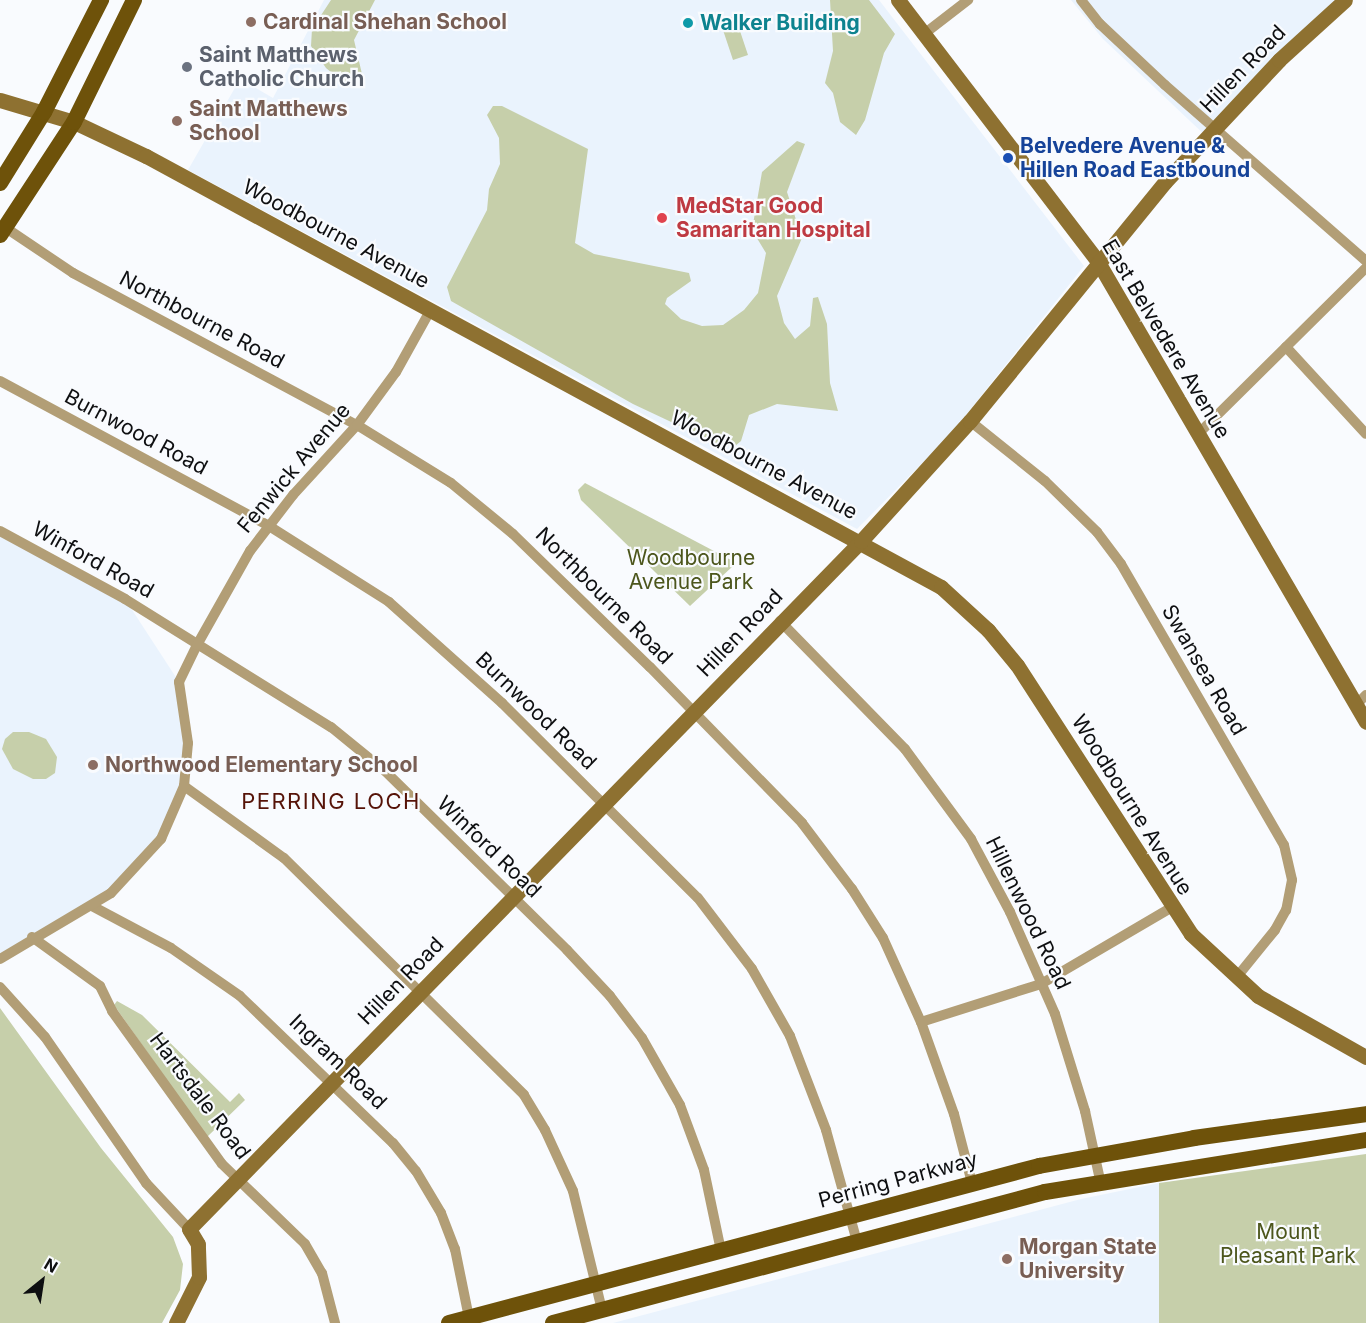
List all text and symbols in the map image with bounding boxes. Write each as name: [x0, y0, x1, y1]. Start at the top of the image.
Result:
place label: Cardinal Shehan School: [263, 9, 507, 35]
place label: Walker Building: [700, 10, 860, 36]
marker: Cardinal Shehan School: [244, 15, 258, 29]
marker: Walker Building: [681, 16, 695, 30]
street label: Hillen Road: [1195, 20, 1291, 118]
place label: Saint Matthews Catholic Church: [199, 42, 364, 92]
marker: Saint Matthews Catholic Church: [180, 60, 194, 74]
place label: Saint Matthews School: [189, 96, 348, 146]
marker: Saint Matthews School: [170, 114, 184, 128]
place label: Belvedere Avenue & Hillen Road Eastbound: [1020, 133, 1250, 183]
marker: Belvedere Avenue & Hillen Road Eastbound: [1001, 151, 1015, 165]
street label: Woodbourne Avenue: [238, 174, 434, 294]
place label: MedStar Good Samaritan Hospital: [676, 193, 871, 243]
marker: MedStar Good Samaritan Hospital: [653, 209, 671, 227]
street label: East Belvedere Avenue: [1097, 235, 1235, 443]
street label: Northbourne Road: [115, 266, 289, 374]
street label: Burnwood Road: [60, 384, 212, 480]
street label: Fenwick Avenue: [232, 398, 356, 538]
street label: Woodbourne Avenue: [666, 405, 862, 525]
street label: Winford Road: [28, 516, 158, 604]
street label: Northbourne Road: [530, 522, 678, 670]
park label: Woodbourne Avenue Park: [627, 545, 755, 595]
street label: Hillen Road: [692, 584, 788, 682]
street label: Swansea Road: [1156, 600, 1252, 740]
street label: Burnwood Road: [470, 647, 602, 775]
street label: Woodbourne Avenue: [1066, 710, 1198, 900]
place label: Northwood Elementary School: [105, 752, 418, 778]
marker: Northwood Elementary School: [86, 758, 100, 772]
district label: PERRING LOCH: [241, 789, 421, 815]
street label: Winford Road: [432, 791, 546, 903]
street label: Hillenwood Road: [980, 832, 1076, 994]
street label: Hillen Road: [353, 932, 449, 1030]
street label: Ingram Road: [284, 1009, 392, 1115]
street label: Hartsdale Road: [144, 1028, 256, 1164]
street label: Perring Parkway: [816, 1147, 980, 1213]
park label: Mount Pleasant Park: [1220, 1219, 1356, 1269]
place label: Morgan State University: [1019, 1234, 1157, 1284]
north arrow: [12, 1251, 72, 1311]
marker: Morgan State University: [1000, 1252, 1014, 1266]
text: N: [41, 1254, 61, 1277]

